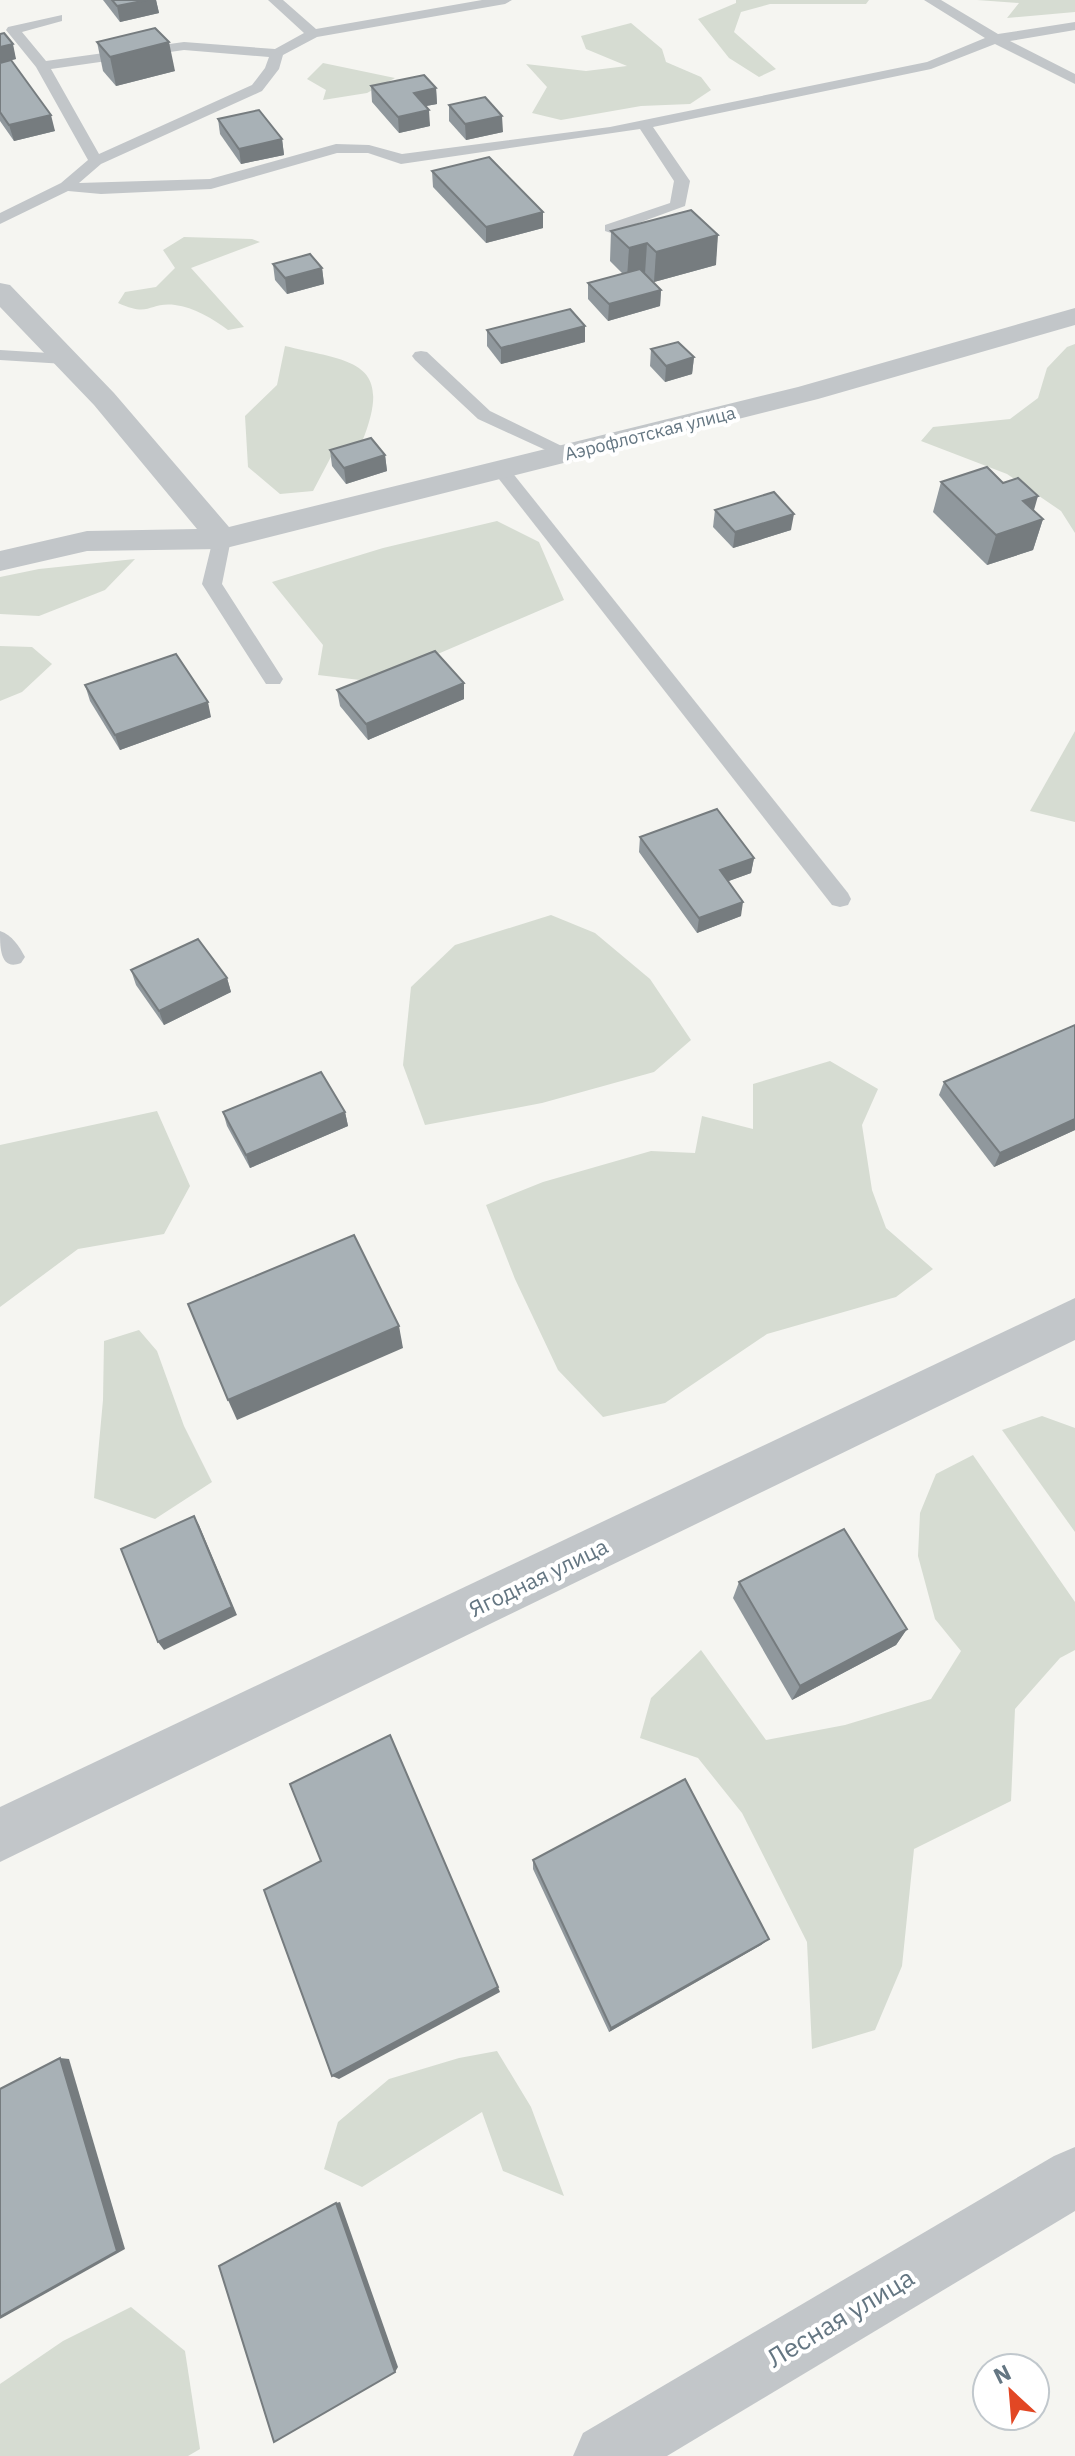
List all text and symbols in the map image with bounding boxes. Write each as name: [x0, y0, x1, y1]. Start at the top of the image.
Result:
street label: Аэрофлотская улица: [562, 401, 738, 465]
street label: Ягодная улица: [464, 1531, 613, 1623]
street label: Лесная улица: [760, 2260, 920, 2374]
north arrow: [971, 2352, 1051, 2432]
text: N: [988, 2357, 1016, 2390]

